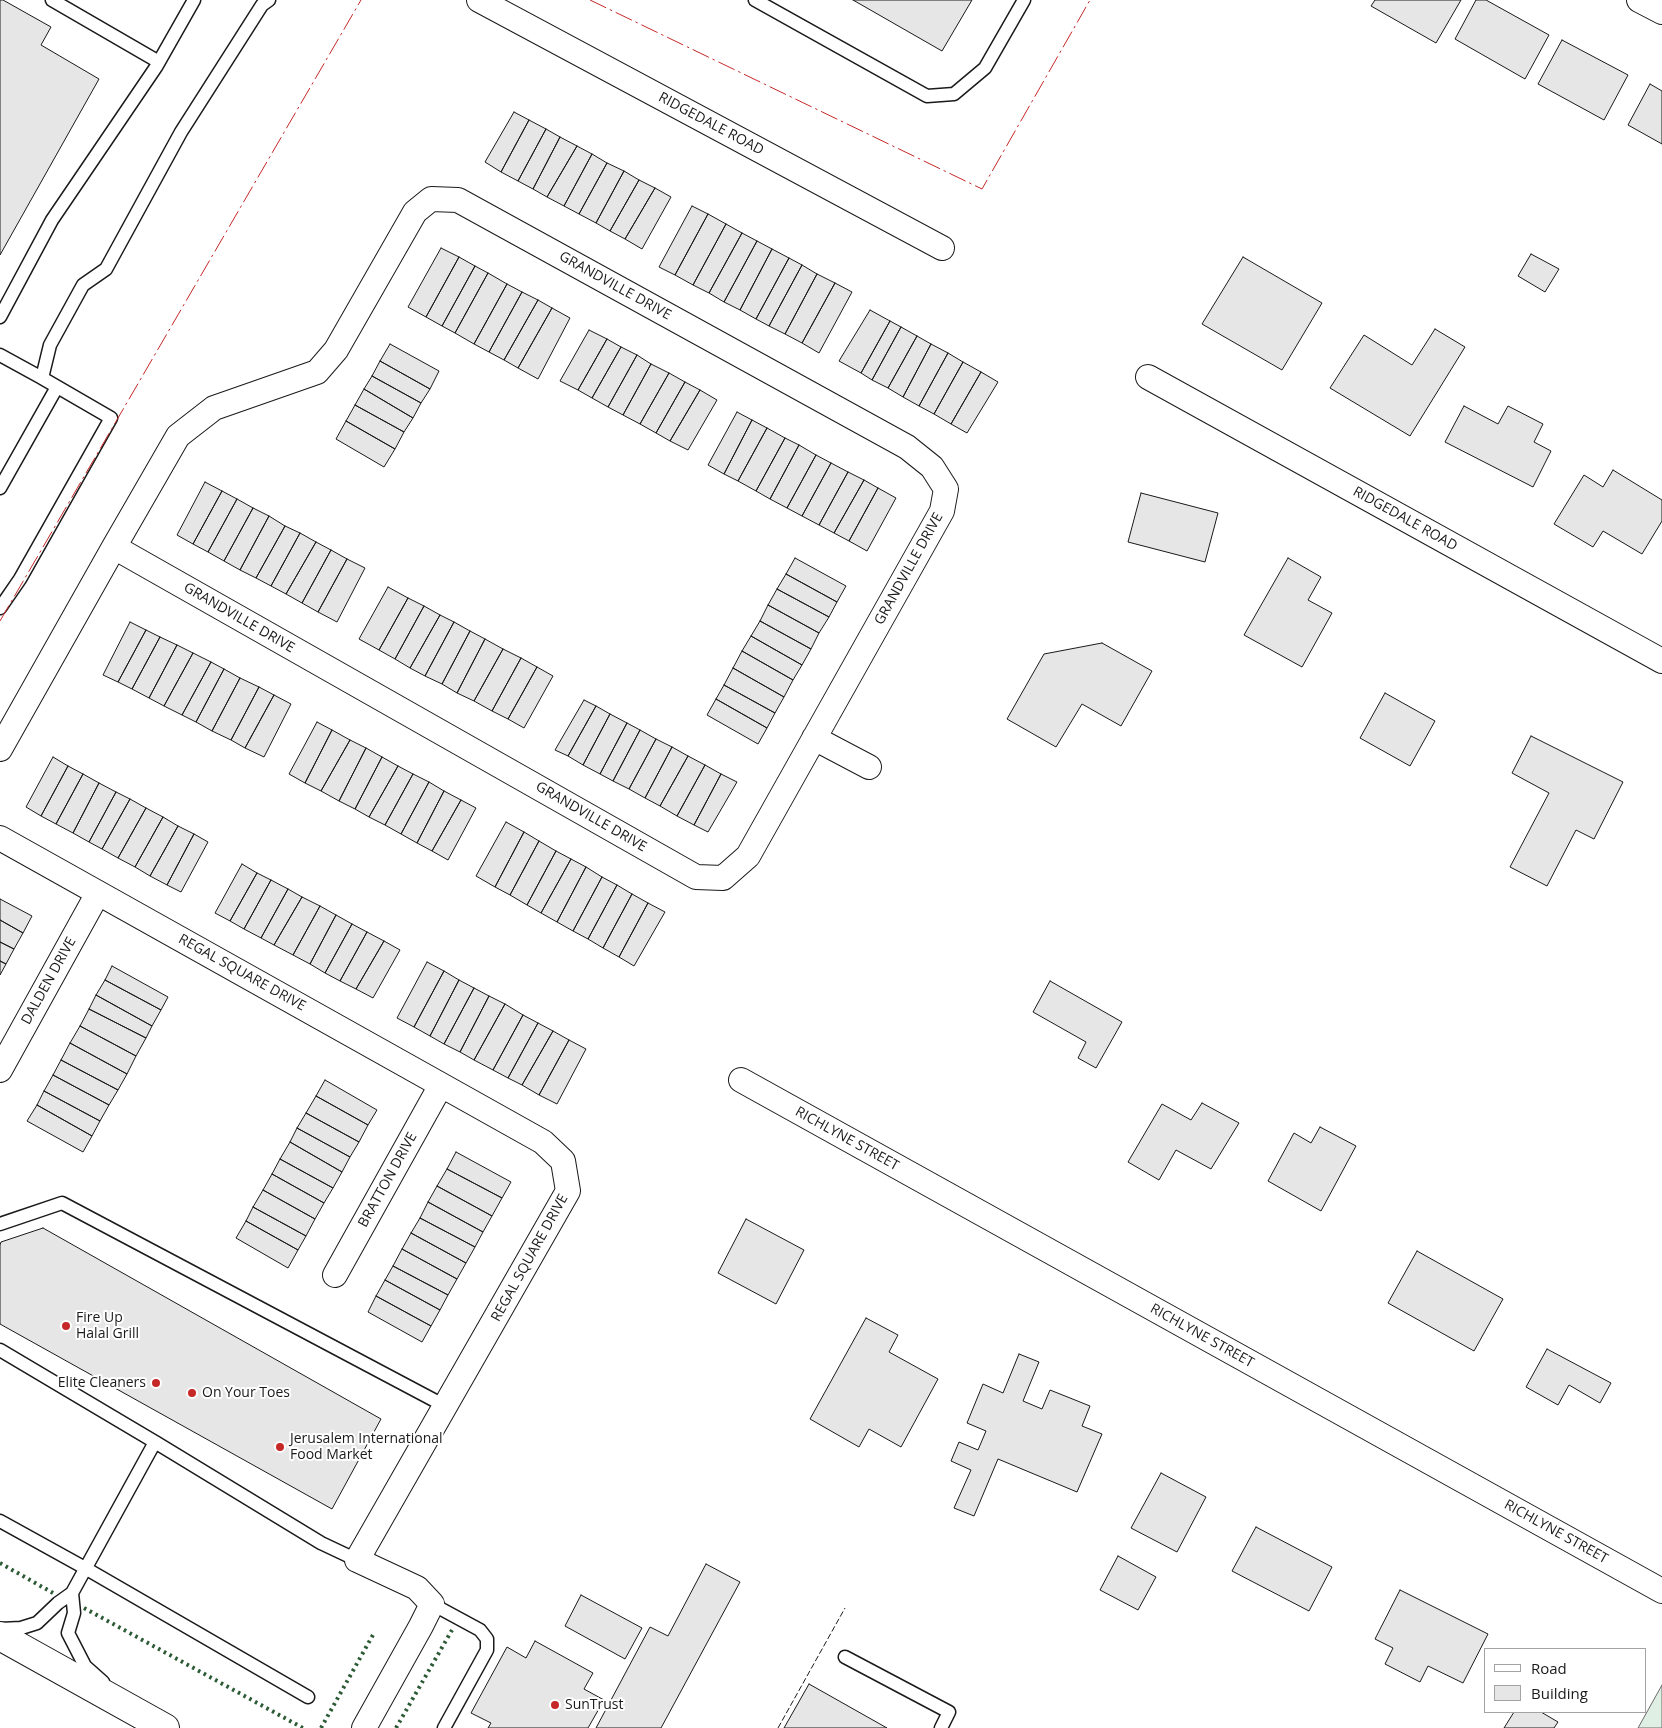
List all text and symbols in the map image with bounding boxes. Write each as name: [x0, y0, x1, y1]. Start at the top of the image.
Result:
street label: RIDGEDALE ROAD: [655, 89, 767, 159]
street label: GRANDVILLE DRIVE: [556, 248, 674, 324]
street label: RIDGEDALE ROAD: [1350, 483, 1460, 555]
street label: GRANDVILLE DRIVE: [871, 510, 947, 628]
street label: GRANDVILLE DRIVE: [180, 579, 298, 657]
street label: GRANDVILLE DRIVE: [532, 778, 650, 856]
street label: REGAL SQUARE DRIVE: [175, 931, 309, 1015]
street label: DALDEN DRIVE: [18, 934, 80, 1028]
street label: RICHLYNE STREET: [792, 1104, 902, 1174]
street label: BRATTON DRIVE: [355, 1130, 421, 1230]
street label: REGAL SQUARE DRIVE: [488, 1191, 572, 1325]
street label: RICHLYNE STREET: [1147, 1301, 1257, 1371]
place label: Fire Up Halal Grill: [76, 1310, 139, 1342]
marker: Fire Up Halal Grill: [60, 1320, 72, 1332]
place label: Elite Cleaners: [58, 1375, 146, 1391]
marker: Elite Cleaners: [150, 1377, 162, 1389]
place label: On Your Toes: [202, 1385, 290, 1401]
marker: On Your Toes: [186, 1387, 198, 1399]
place label: Jerusalem International Food Market: [290, 1431, 443, 1464]
marker: Jerusalem International Food Market: [274, 1441, 286, 1453]
street label: RICHLYNE STREET: [1501, 1497, 1611, 1567]
legend: [1484, 1648, 1647, 1713]
text: Road: [1531, 1658, 1567, 1678]
text: Building: [1531, 1683, 1588, 1703]
place label: SunTrust: [565, 1697, 624, 1713]
marker: SunTrust: [549, 1699, 561, 1711]

